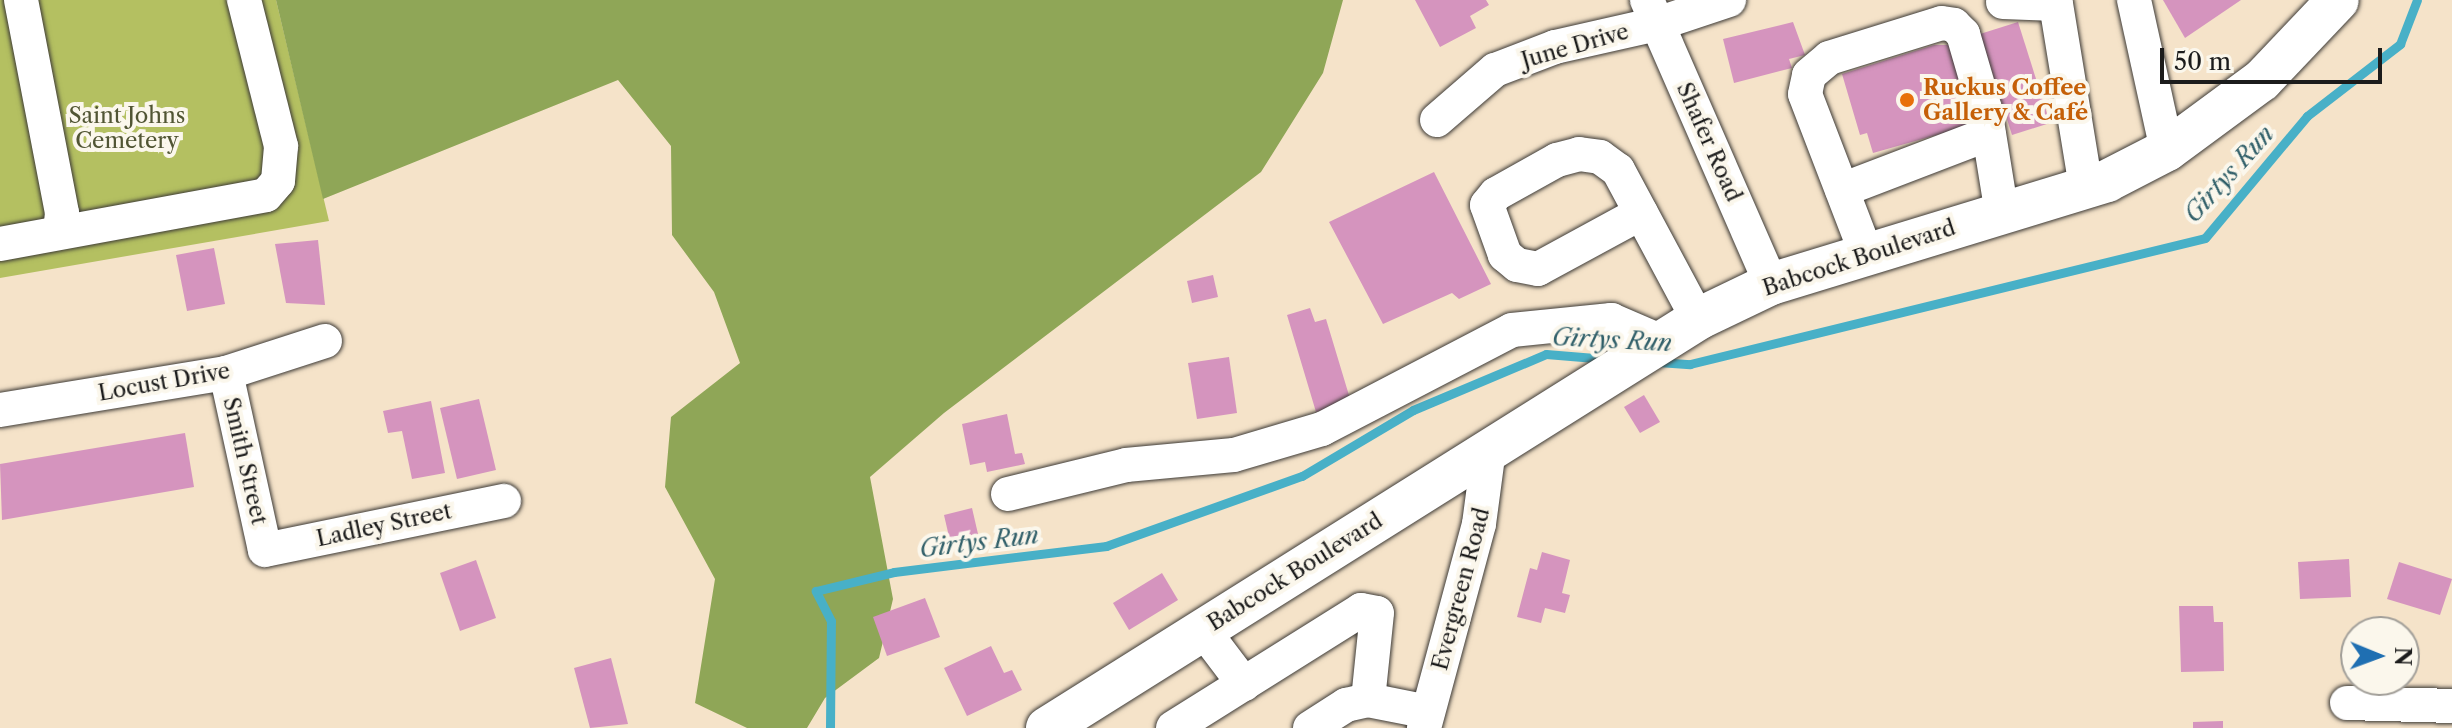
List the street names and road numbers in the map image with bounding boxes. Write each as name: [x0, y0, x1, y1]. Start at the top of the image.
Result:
street label: June Drive: [1518, 18, 1632, 74]
street label: Shafer Road: [1671, 78, 1747, 206]
street label: Babcock Boulevard: [1759, 214, 1959, 302]
street label: Locust Drive: [96, 357, 232, 407]
street label: Smith Street: [218, 395, 272, 527]
street label: Ladley Street: [314, 498, 454, 552]
street label: Evergreen Road: [1427, 505, 1495, 673]
street label: Babcock Boulevard: [1203, 507, 1387, 637]

